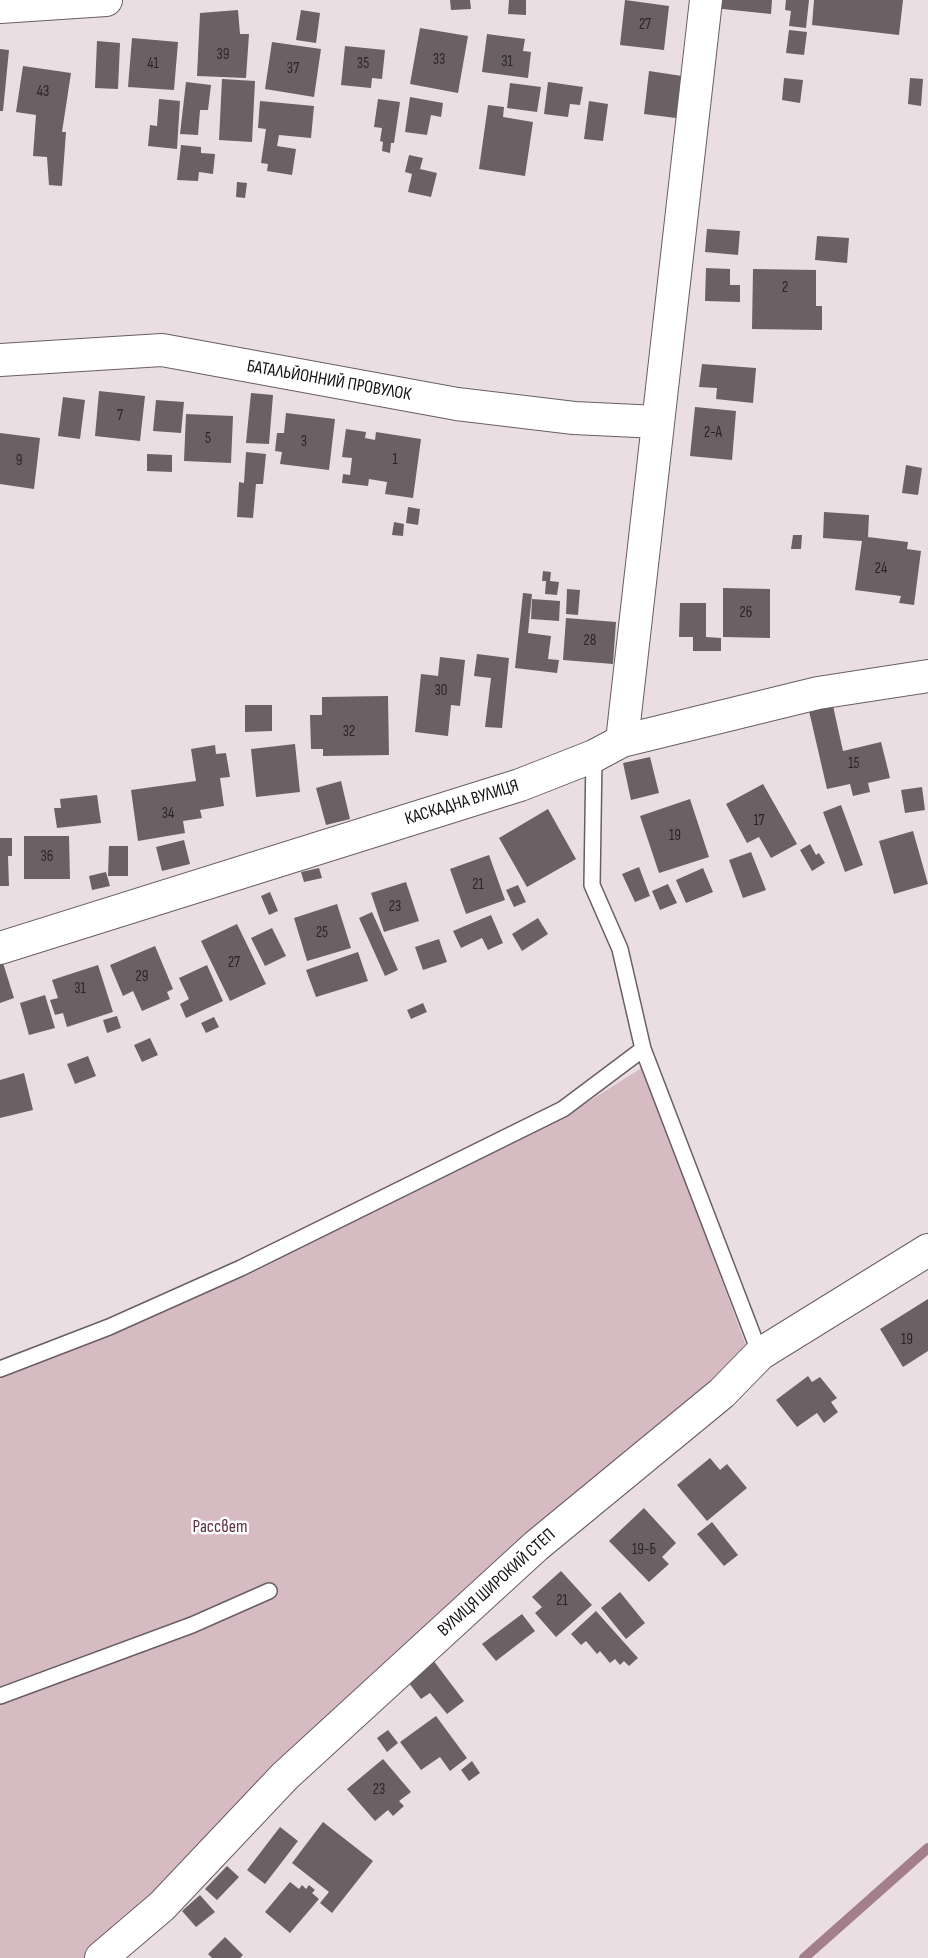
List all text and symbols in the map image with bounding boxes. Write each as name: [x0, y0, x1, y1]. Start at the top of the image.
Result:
house number: 27: [639, 16, 651, 34]
house number: 39: [217, 46, 229, 64]
house number: 33: [433, 51, 445, 69]
house number: 31: [501, 53, 513, 71]
house number: 41: [147, 55, 159, 73]
house number: 35: [357, 55, 369, 73]
house number: 37: [287, 60, 299, 78]
house number: 43: [37, 83, 49, 101]
house number: 2: [782, 279, 788, 297]
street label: БАТАЛЬЙОННИЙ ПРОВУЛОК: [245, 356, 413, 406]
house number: 7: [117, 407, 123, 425]
house number: 2-А: [704, 424, 722, 442]
house number: 5: [205, 430, 211, 448]
house number: 3: [301, 433, 307, 451]
house number: 1: [392, 451, 398, 469]
house number: 9: [16, 452, 22, 470]
house number: 24: [875, 560, 887, 578]
house number: 26: [740, 604, 752, 622]
house number: 28: [584, 632, 596, 650]
house number: 30: [435, 682, 447, 700]
house number: 32: [343, 723, 355, 741]
house number: 15: [848, 755, 860, 773]
street label: КАСКАДНА ВУЛИЦЯ: [402, 775, 522, 831]
house number: 34: [162, 805, 174, 823]
house number: 17: [753, 812, 765, 830]
house number: 19: [669, 827, 681, 845]
house number: 36: [41, 848, 53, 866]
house number: 21: [472, 876, 484, 894]
house number: 23: [389, 898, 401, 916]
house number: 25: [316, 924, 328, 942]
house number: 27: [228, 954, 240, 972]
house number: 29: [136, 968, 148, 986]
house number: 31: [74, 980, 86, 998]
house number: 19: [901, 1331, 913, 1349]
park label: Рассвет: [193, 1516, 247, 1538]
street label: ВУЛИЦЯ ШИРОКИЙ СТЕП: [434, 1524, 560, 1642]
house number: 19-Б: [632, 1541, 656, 1559]
house number: 21: [556, 1592, 568, 1610]
house number: 23: [373, 1781, 385, 1799]

